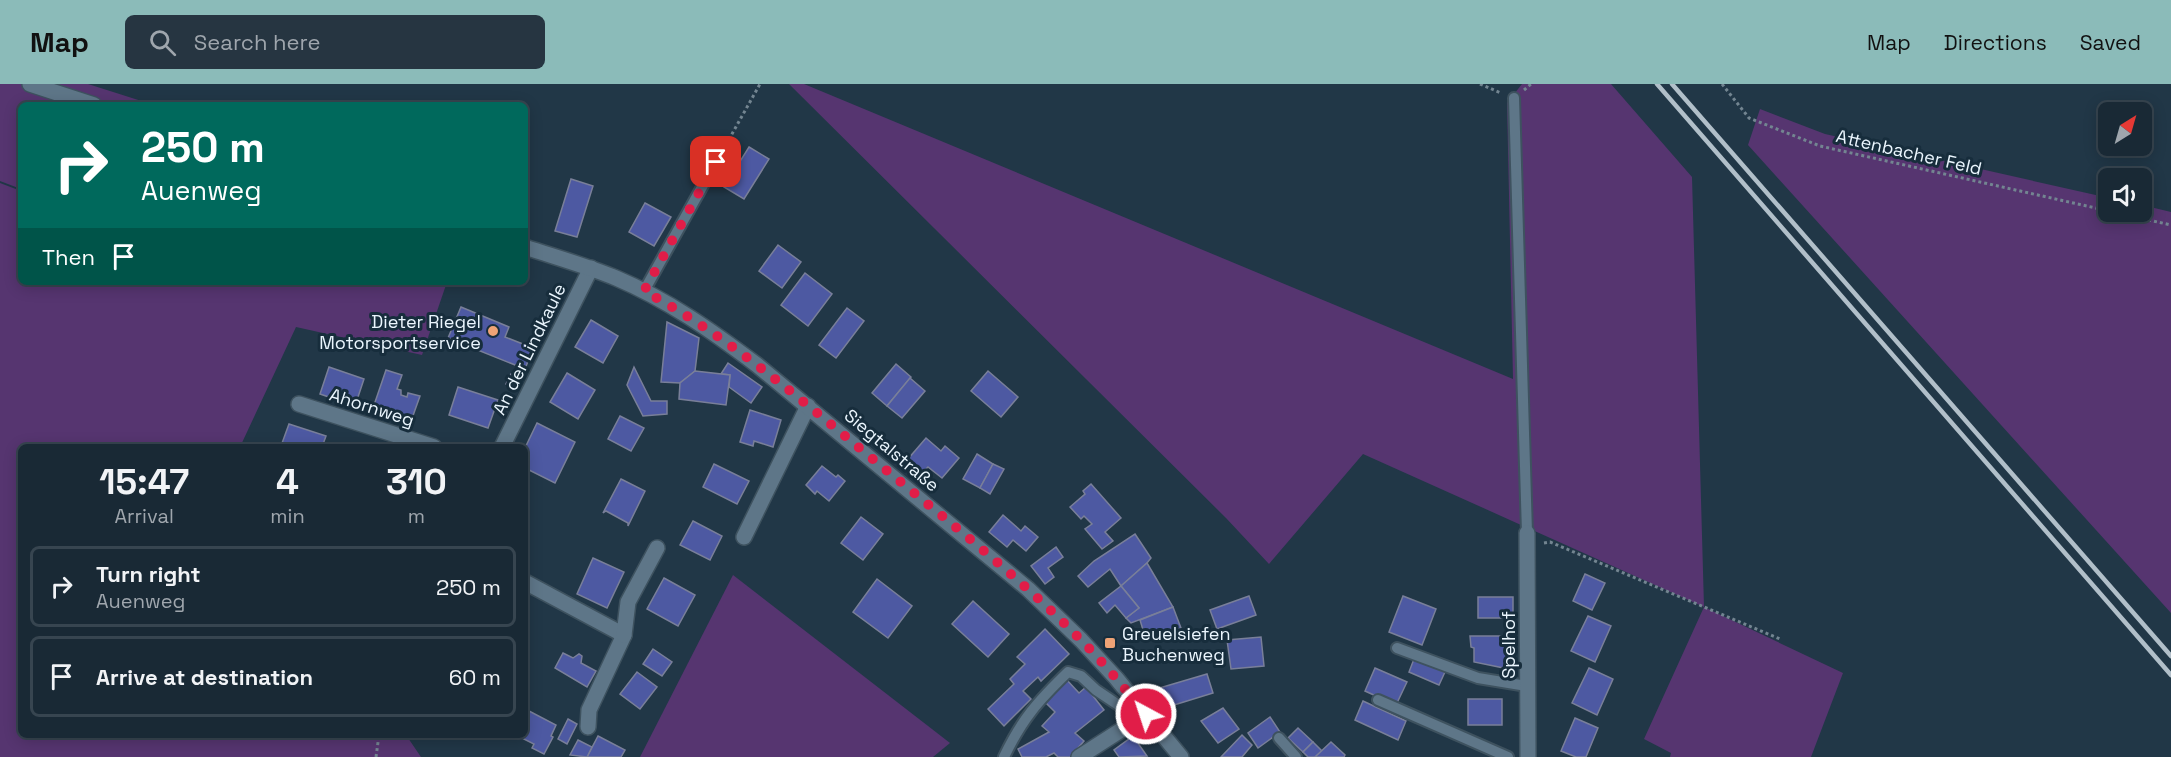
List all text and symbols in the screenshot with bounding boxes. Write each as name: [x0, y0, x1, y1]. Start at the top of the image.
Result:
search box: [125, 15, 545, 69]
text: Map: [30, 24, 89, 60]
icon: search: [146, 26, 179, 59]
text: Search here: [194, 28, 321, 56]
text: Map: [1867, 29, 1911, 56]
text: Directions: [1944, 29, 2047, 56]
text: Saved: [2080, 29, 2141, 56]
north arrow: [2098, 102, 2152, 156]
map controls: [2098, 102, 2152, 222]
text: 250 m: [141, 121, 265, 174]
street label: Attenbacher Feld: [1834, 124, 1984, 180]
icon: right: [42, 126, 120, 204]
pin: [690, 136, 741, 187]
icon: arrive: [699, 145, 732, 178]
button: sound: [2098, 168, 2152, 222]
text: Auenweg: [141, 173, 262, 208]
icon: arrive: [107, 240, 140, 273]
text: Then: [42, 243, 95, 271]
street label: An der Lindkaule: [487, 280, 571, 418]
place label: Dieter Riegel Motorsportservice: [319, 310, 481, 354]
marker: Dieter Riegel Motorsportservice: [486, 324, 500, 338]
street label: Ahornweg: [327, 383, 417, 431]
street label: Siegtalstraße: [840, 404, 944, 496]
text: 15:47: [99, 459, 189, 505]
text: 4: [276, 459, 299, 505]
text: 310: [386, 459, 447, 505]
text: Arrival: [114, 503, 174, 529]
text: min: [270, 503, 305, 529]
text: m: [408, 503, 425, 529]
text: Turn right: [96, 560, 201, 588]
icon: right: [45, 570, 78, 603]
text: 250 m: [436, 573, 501, 601]
text: Auenweg: [96, 588, 185, 614]
street label: Spelhof: [1497, 611, 1520, 679]
place label: Greuelsiefen Buchenweg: [1122, 622, 1231, 666]
marker: Greuelsiefen Buchenweg: [1103, 636, 1117, 650]
icon: arrive: [45, 660, 78, 693]
text: Arrive at destination: [96, 663, 313, 691]
text: 60 m: [449, 663, 501, 691]
position arrow: [1114, 682, 1178, 746]

